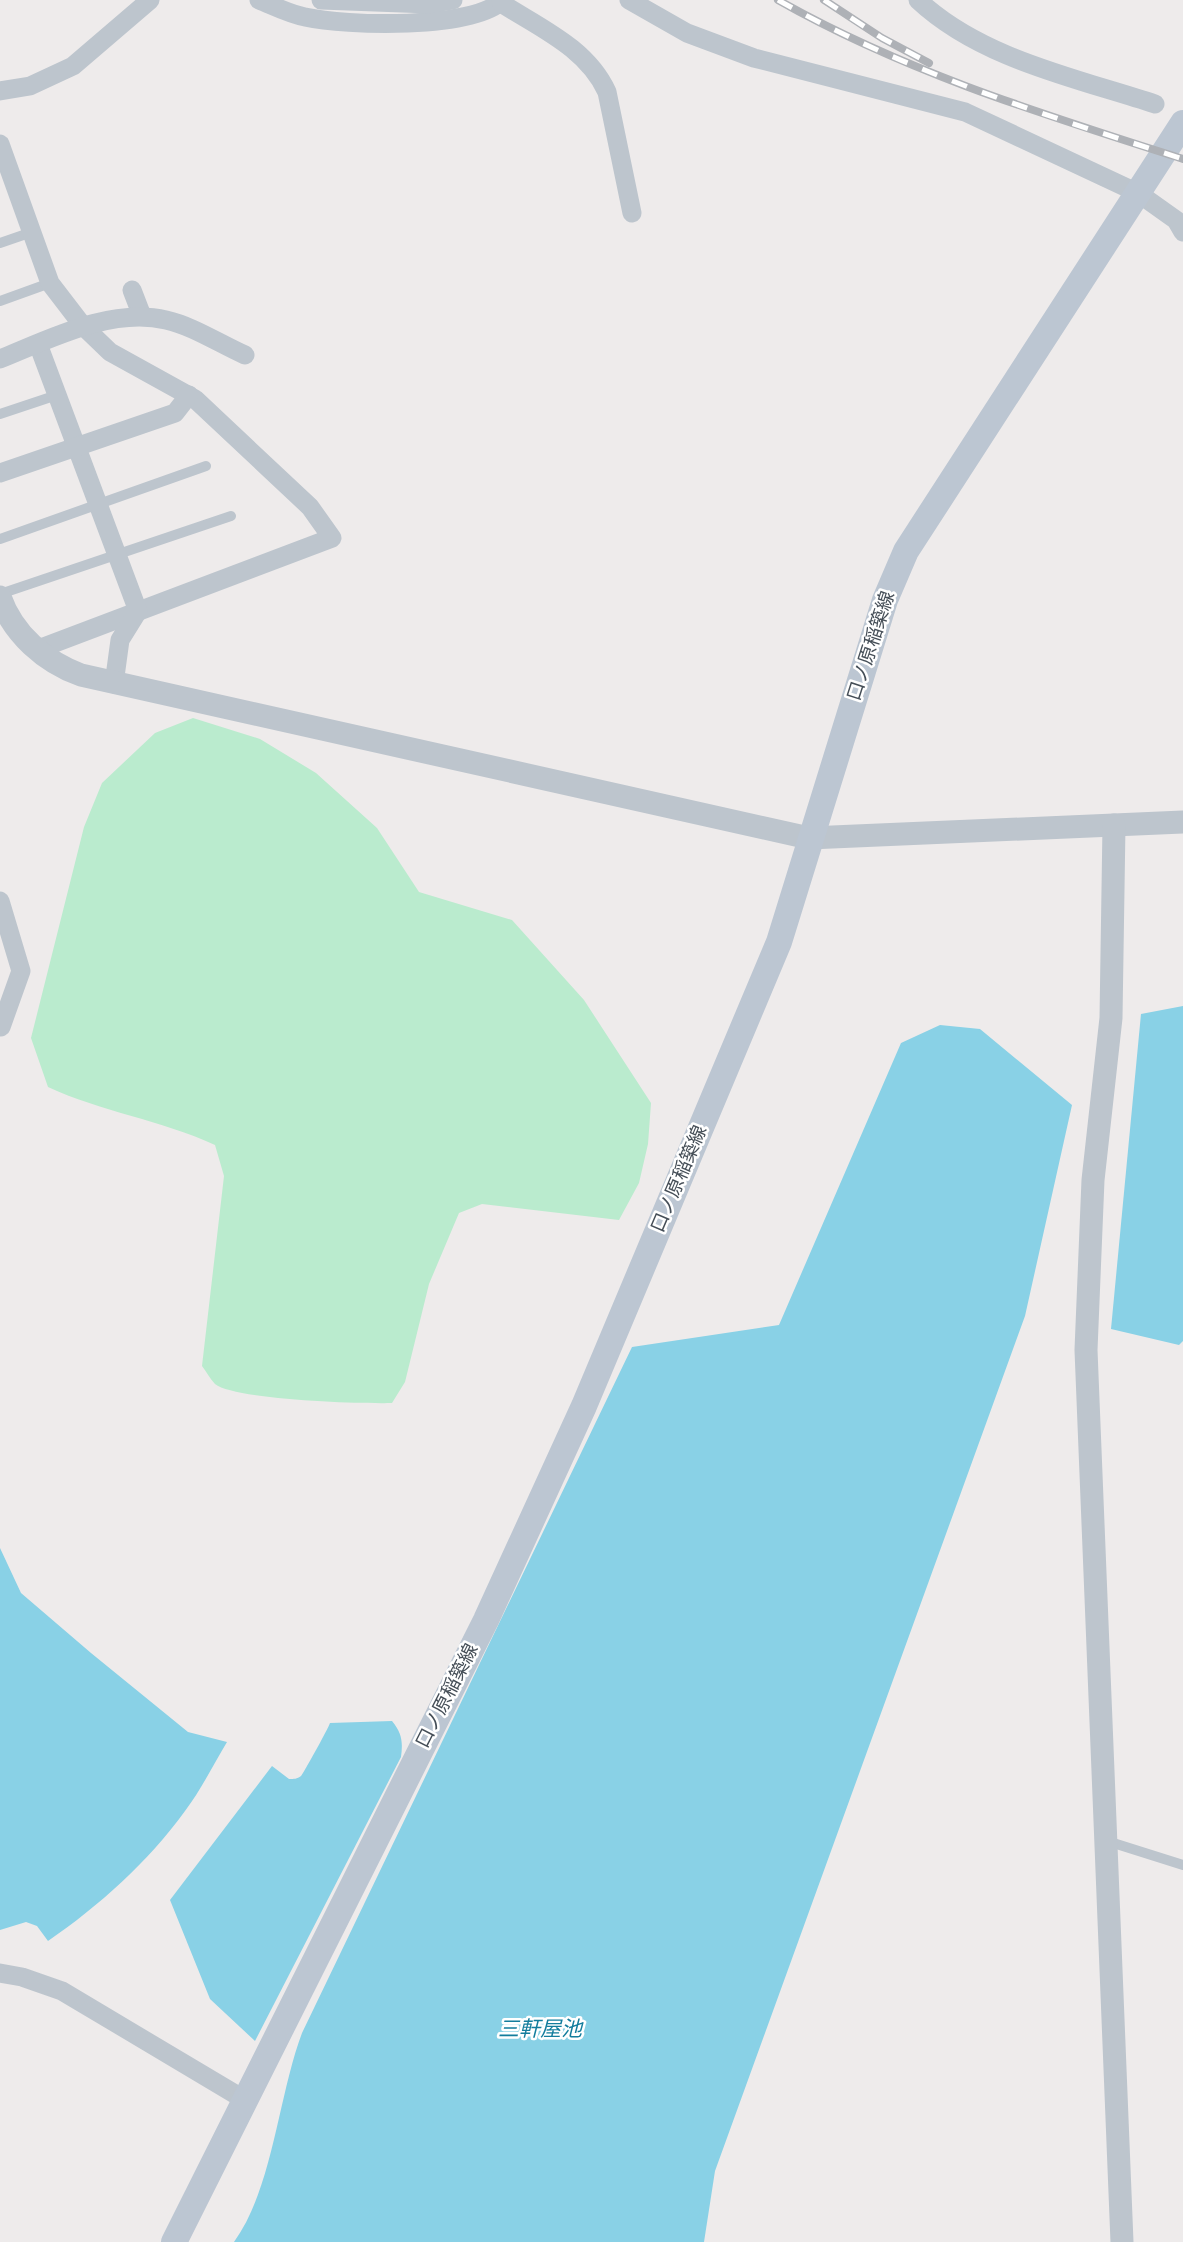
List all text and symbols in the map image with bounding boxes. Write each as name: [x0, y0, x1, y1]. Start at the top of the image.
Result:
street label: 口ノ原稲築線: [843, 588, 899, 704]
street label: 口ノ原稲築線: [647, 1122, 711, 1236]
street label: 口ノ原稲築線: [411, 1640, 483, 1752]
water label: 三軒屋池: [498, 2017, 584, 2041]

